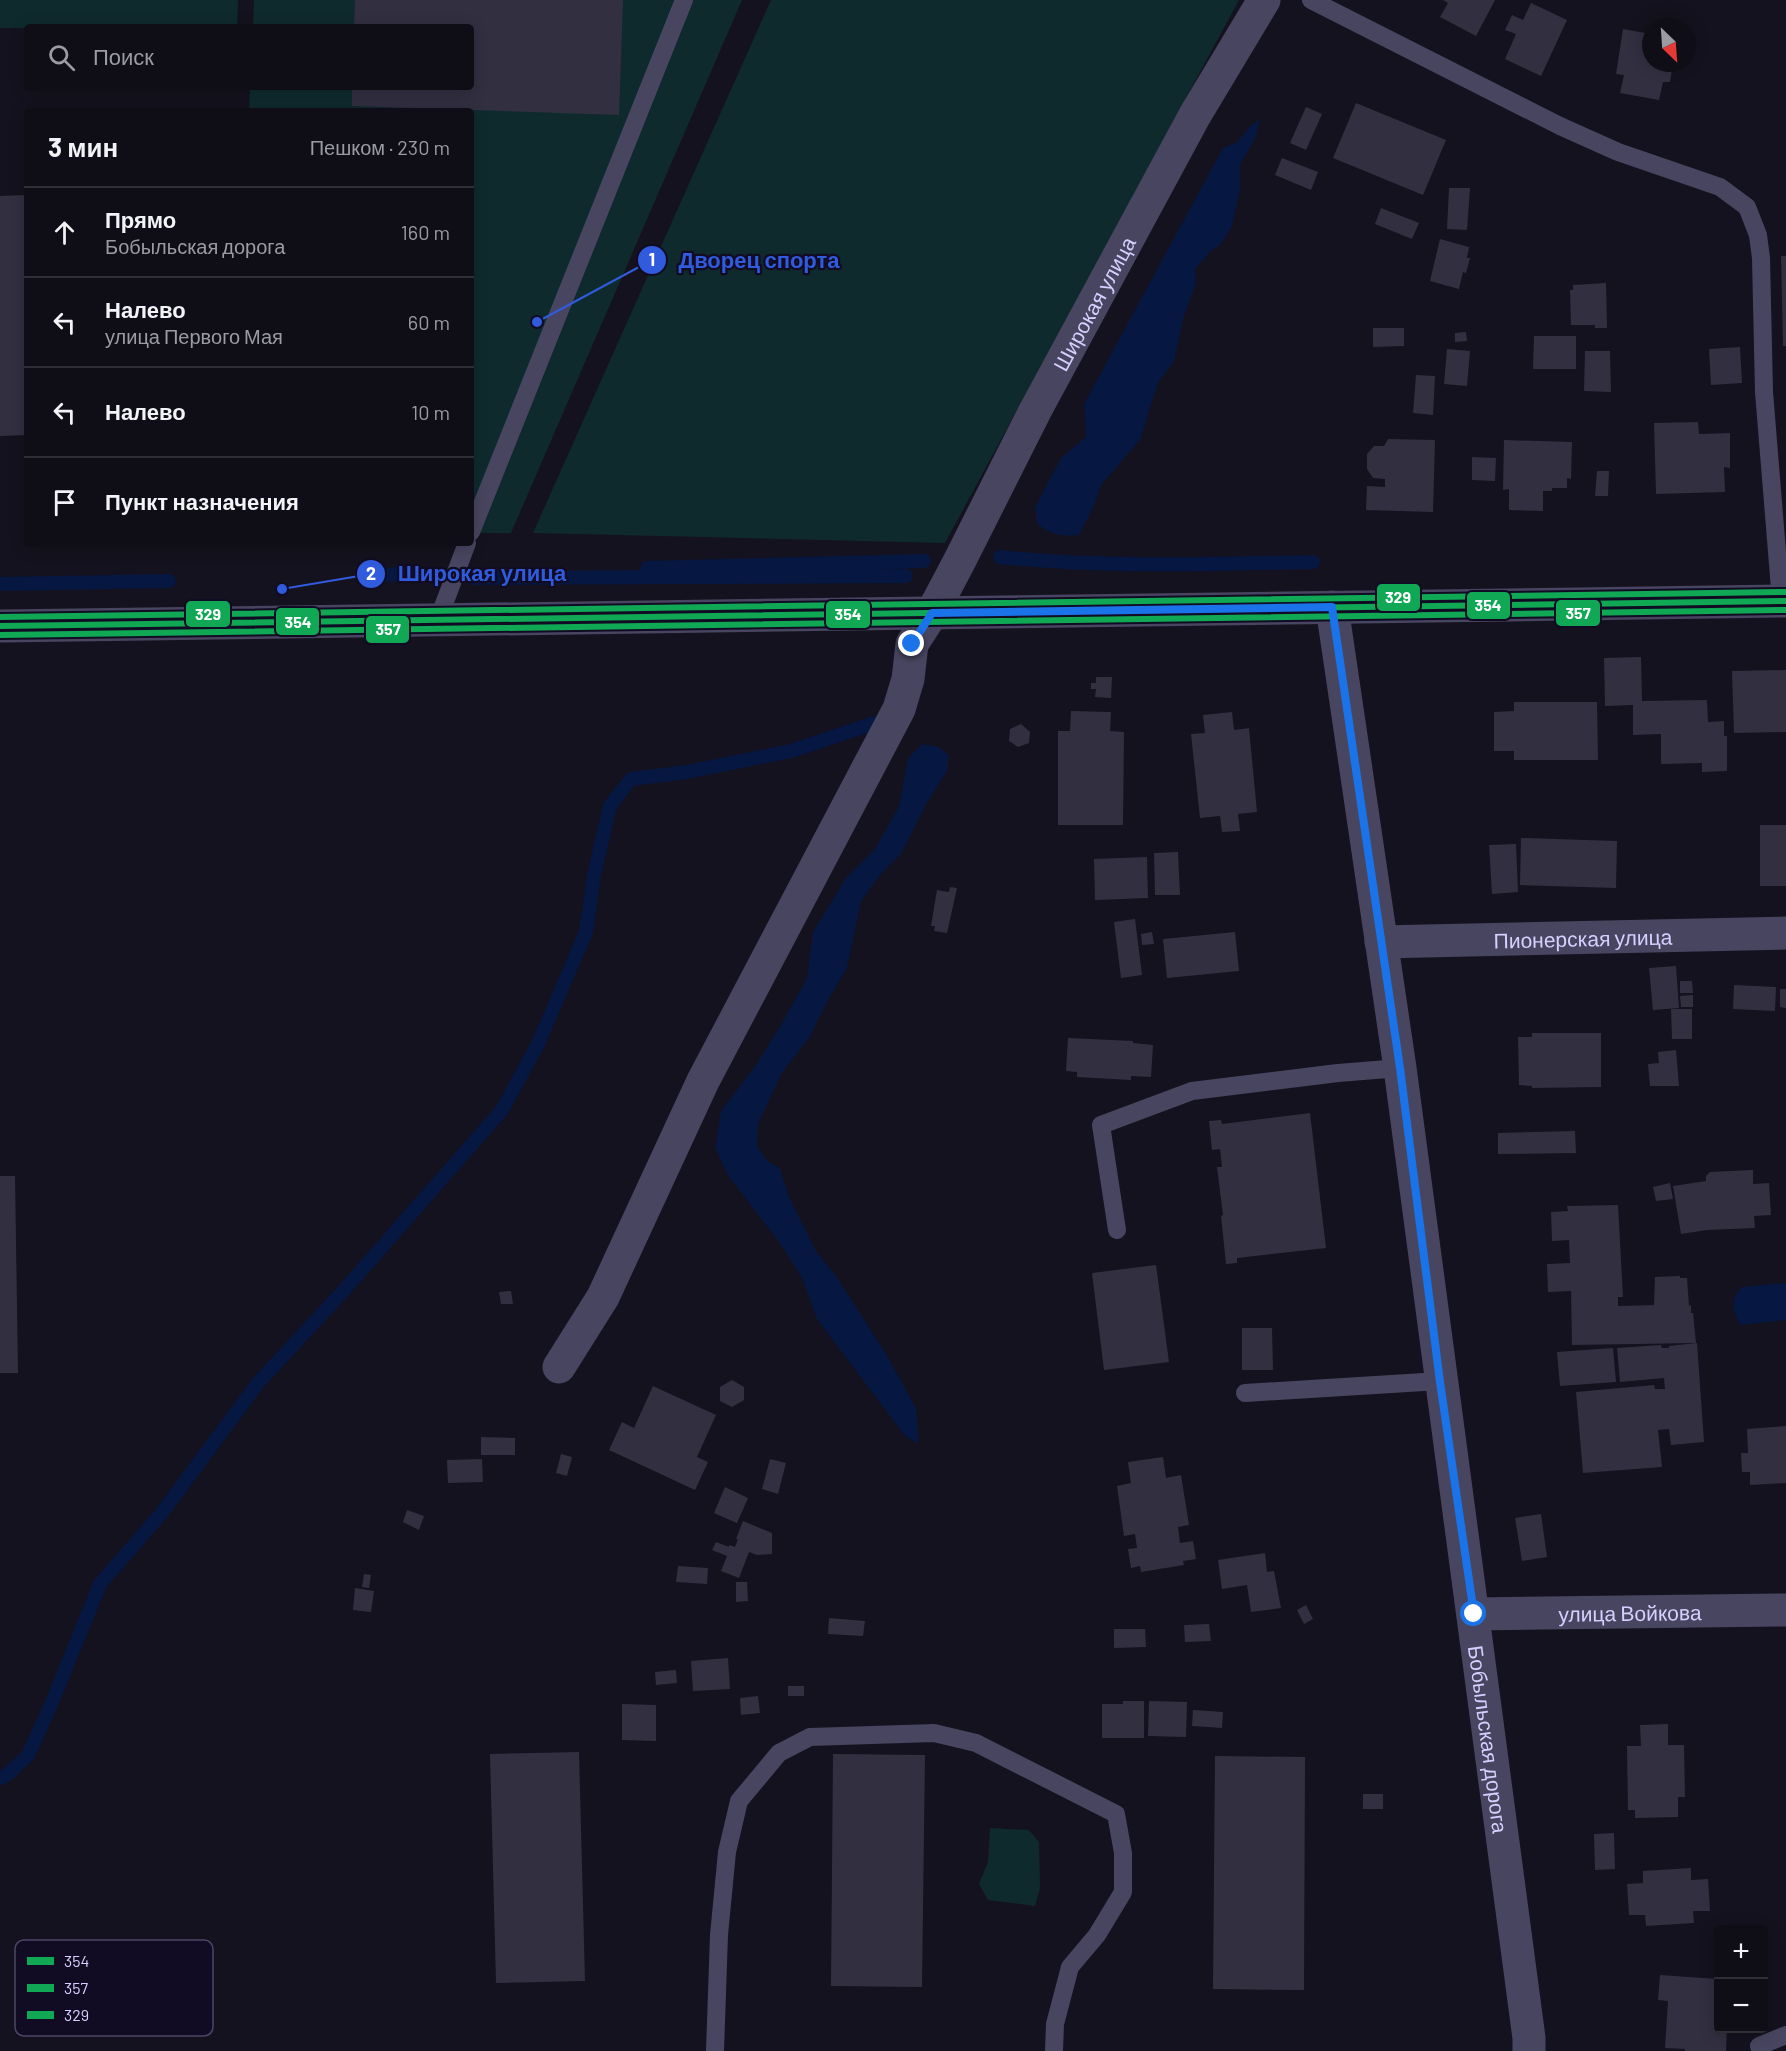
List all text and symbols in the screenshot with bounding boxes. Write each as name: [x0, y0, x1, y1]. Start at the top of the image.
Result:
north arrow: [1642, 18, 1696, 72]
search box: [24, 24, 474, 90]
icon: search: [45, 41, 78, 74]
text: Поиск: [93, 43, 154, 69]
text: 3 мин: [48, 131, 118, 162]
text: Пешком · 230 m: [310, 135, 450, 159]
text: Прямо: [105, 206, 176, 232]
icon: ahead: [48, 216, 81, 249]
text: 160 m: [401, 220, 450, 244]
street label: Широкая улица: [1047, 231, 1140, 375]
text: Бобыльская дорога: [105, 234, 285, 258]
callout: Дворец спорта: [637, 240, 852, 280]
text: Дворец спорта: [678, 246, 840, 273]
text: 1: [649, 248, 655, 270]
text: Налево: [105, 296, 186, 322]
icon: left: [48, 306, 81, 339]
text: 60 m: [408, 310, 450, 334]
text: улица Первого Мая: [105, 324, 283, 348]
icon: left: [48, 396, 81, 429]
text: Налево: [105, 398, 186, 424]
text: 10 m: [411, 400, 450, 424]
icon: arrive: [48, 486, 81, 519]
text: Пункт назначения: [105, 488, 299, 514]
callout: Широкая улица: [356, 554, 578, 594]
text: Широкая улица: [398, 559, 567, 586]
text: 2: [366, 562, 376, 584]
line badge: 329: [1376, 583, 1421, 612]
text: 329: [1385, 587, 1411, 606]
line badge: 354: [1466, 591, 1511, 620]
text: 354: [1475, 595, 1501, 614]
line badge: 357: [1555, 599, 1601, 627]
line badge: 329: [185, 600, 231, 628]
line badge: 354: [825, 600, 871, 629]
text: 357: [1565, 603, 1591, 622]
text: 329: [195, 604, 221, 623]
text: 354: [835, 604, 861, 623]
line badge: 354: [275, 607, 320, 636]
text: 354: [285, 612, 311, 631]
line badge: 357: [365, 615, 410, 644]
text: 357: [375, 619, 401, 638]
route end: [898, 630, 924, 656]
street label: Пионерская улица: [1493, 923, 1673, 952]
street label: улица Войкова: [1558, 1599, 1702, 1625]
route start: [1460, 1600, 1486, 1626]
street label: Бобыльская дорога: [1464, 1644, 1514, 1835]
map controls: [1714, 1925, 1768, 2033]
button: +: [1714, 1925, 1768, 1979]
legend: [15, 1940, 213, 2036]
text: 354: [64, 1951, 89, 1970]
text: 357: [64, 1978, 88, 1997]
button: −: [1714, 1979, 1768, 2033]
text: 329: [64, 2005, 89, 2024]

